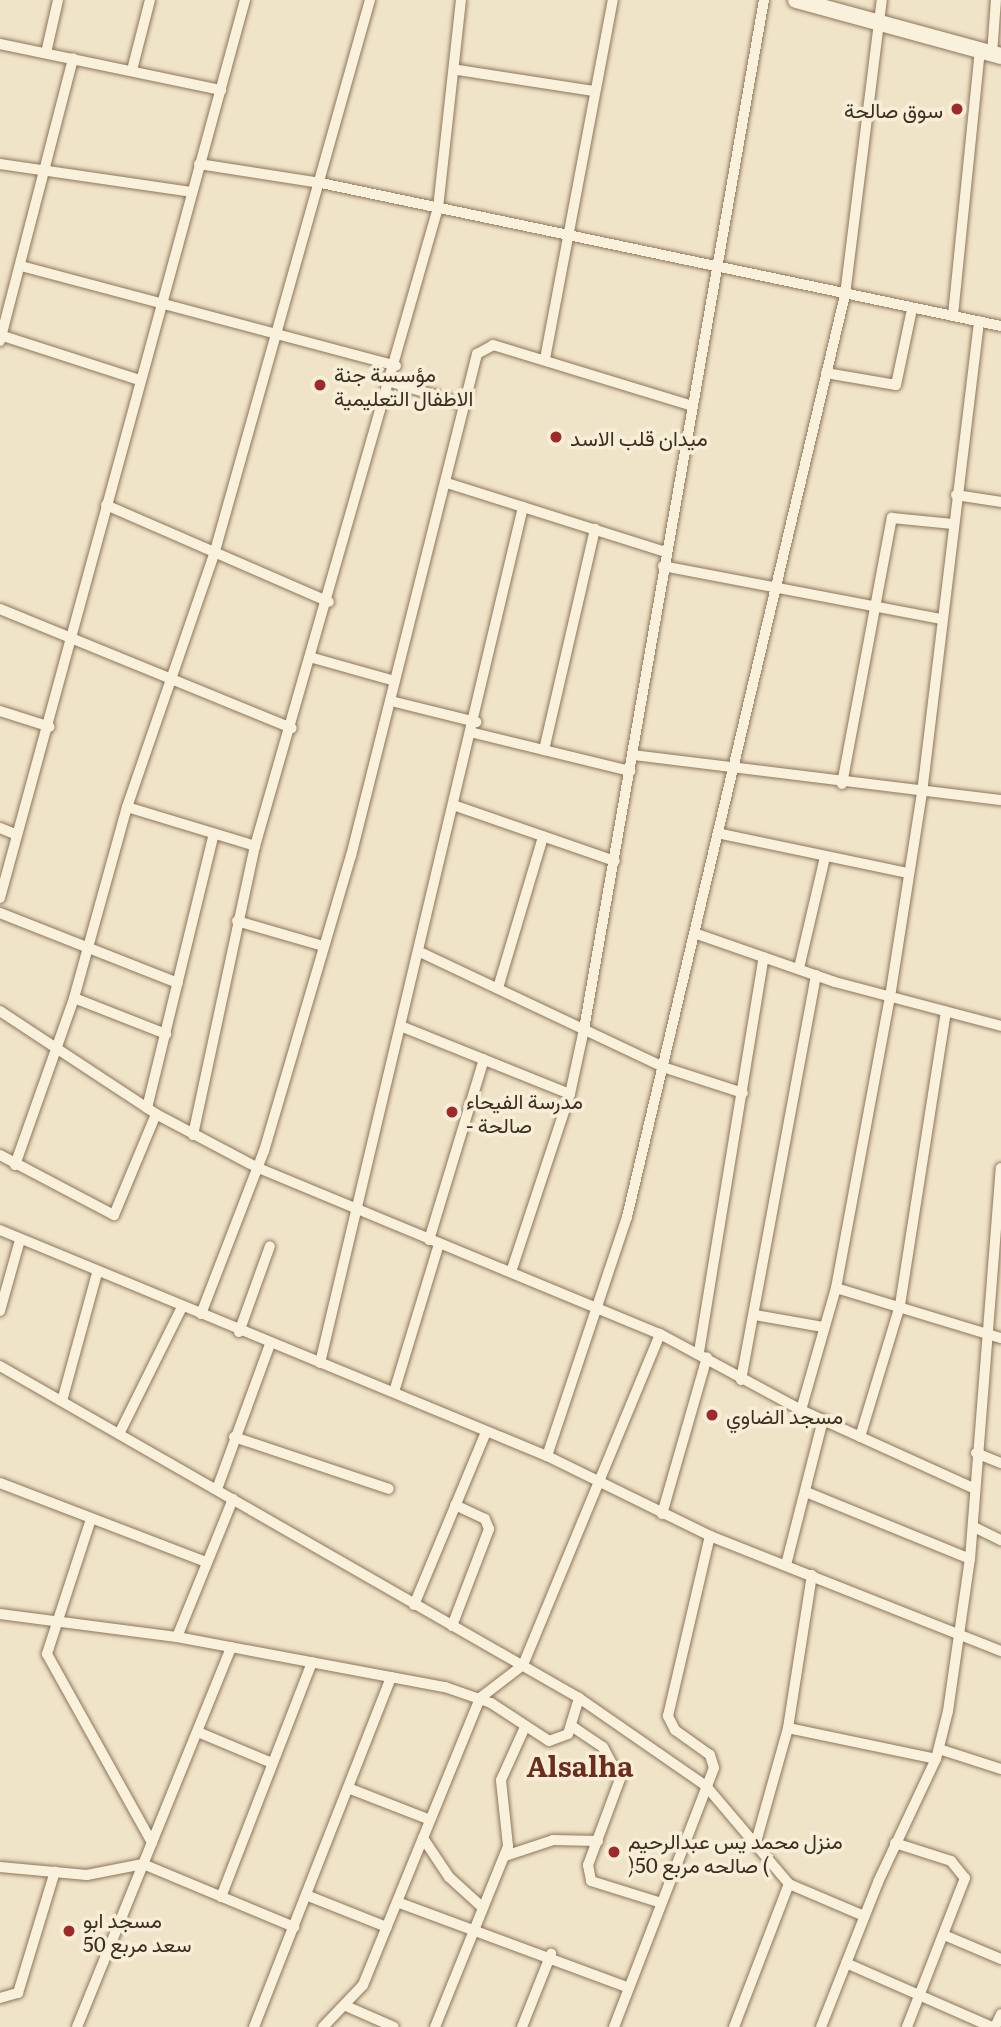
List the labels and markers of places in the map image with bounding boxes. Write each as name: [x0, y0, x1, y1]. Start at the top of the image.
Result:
place label: سوق صالحة: [844, 96, 943, 122]
marker: سوق صالحة: [949, 101, 965, 117]
place label: مؤسسة جنة الاطفال التعليمية: [334, 360, 473, 410]
marker: مؤسسة جنة الاطفال التعليمية: [312, 377, 328, 393]
place label: ميدان قلب الاسد: [570, 424, 708, 450]
marker: ميدان قلب الاسد: [548, 429, 564, 445]
place label: مدرسة الفيحاء - صالحة: [466, 1087, 583, 1137]
marker: مدرسة الفيحاء - صالحة: [444, 1104, 460, 1120]
place label: مسجد الضاوي: [726, 1402, 843, 1428]
marker: مسجد الضاوي: [704, 1407, 720, 1423]
place label: منزل محمد يس عبدالرحيم )صالحه مربع 50 (: [628, 1827, 843, 1877]
marker: منزل محمد يس عبدالرحيم )صالحه مربع 50 (: [606, 1844, 622, 1860]
place label: مسجد ابو سعد مربع 50: [83, 1906, 192, 1956]
marker: مسجد ابو سعد مربع 50: [61, 1923, 77, 1939]

